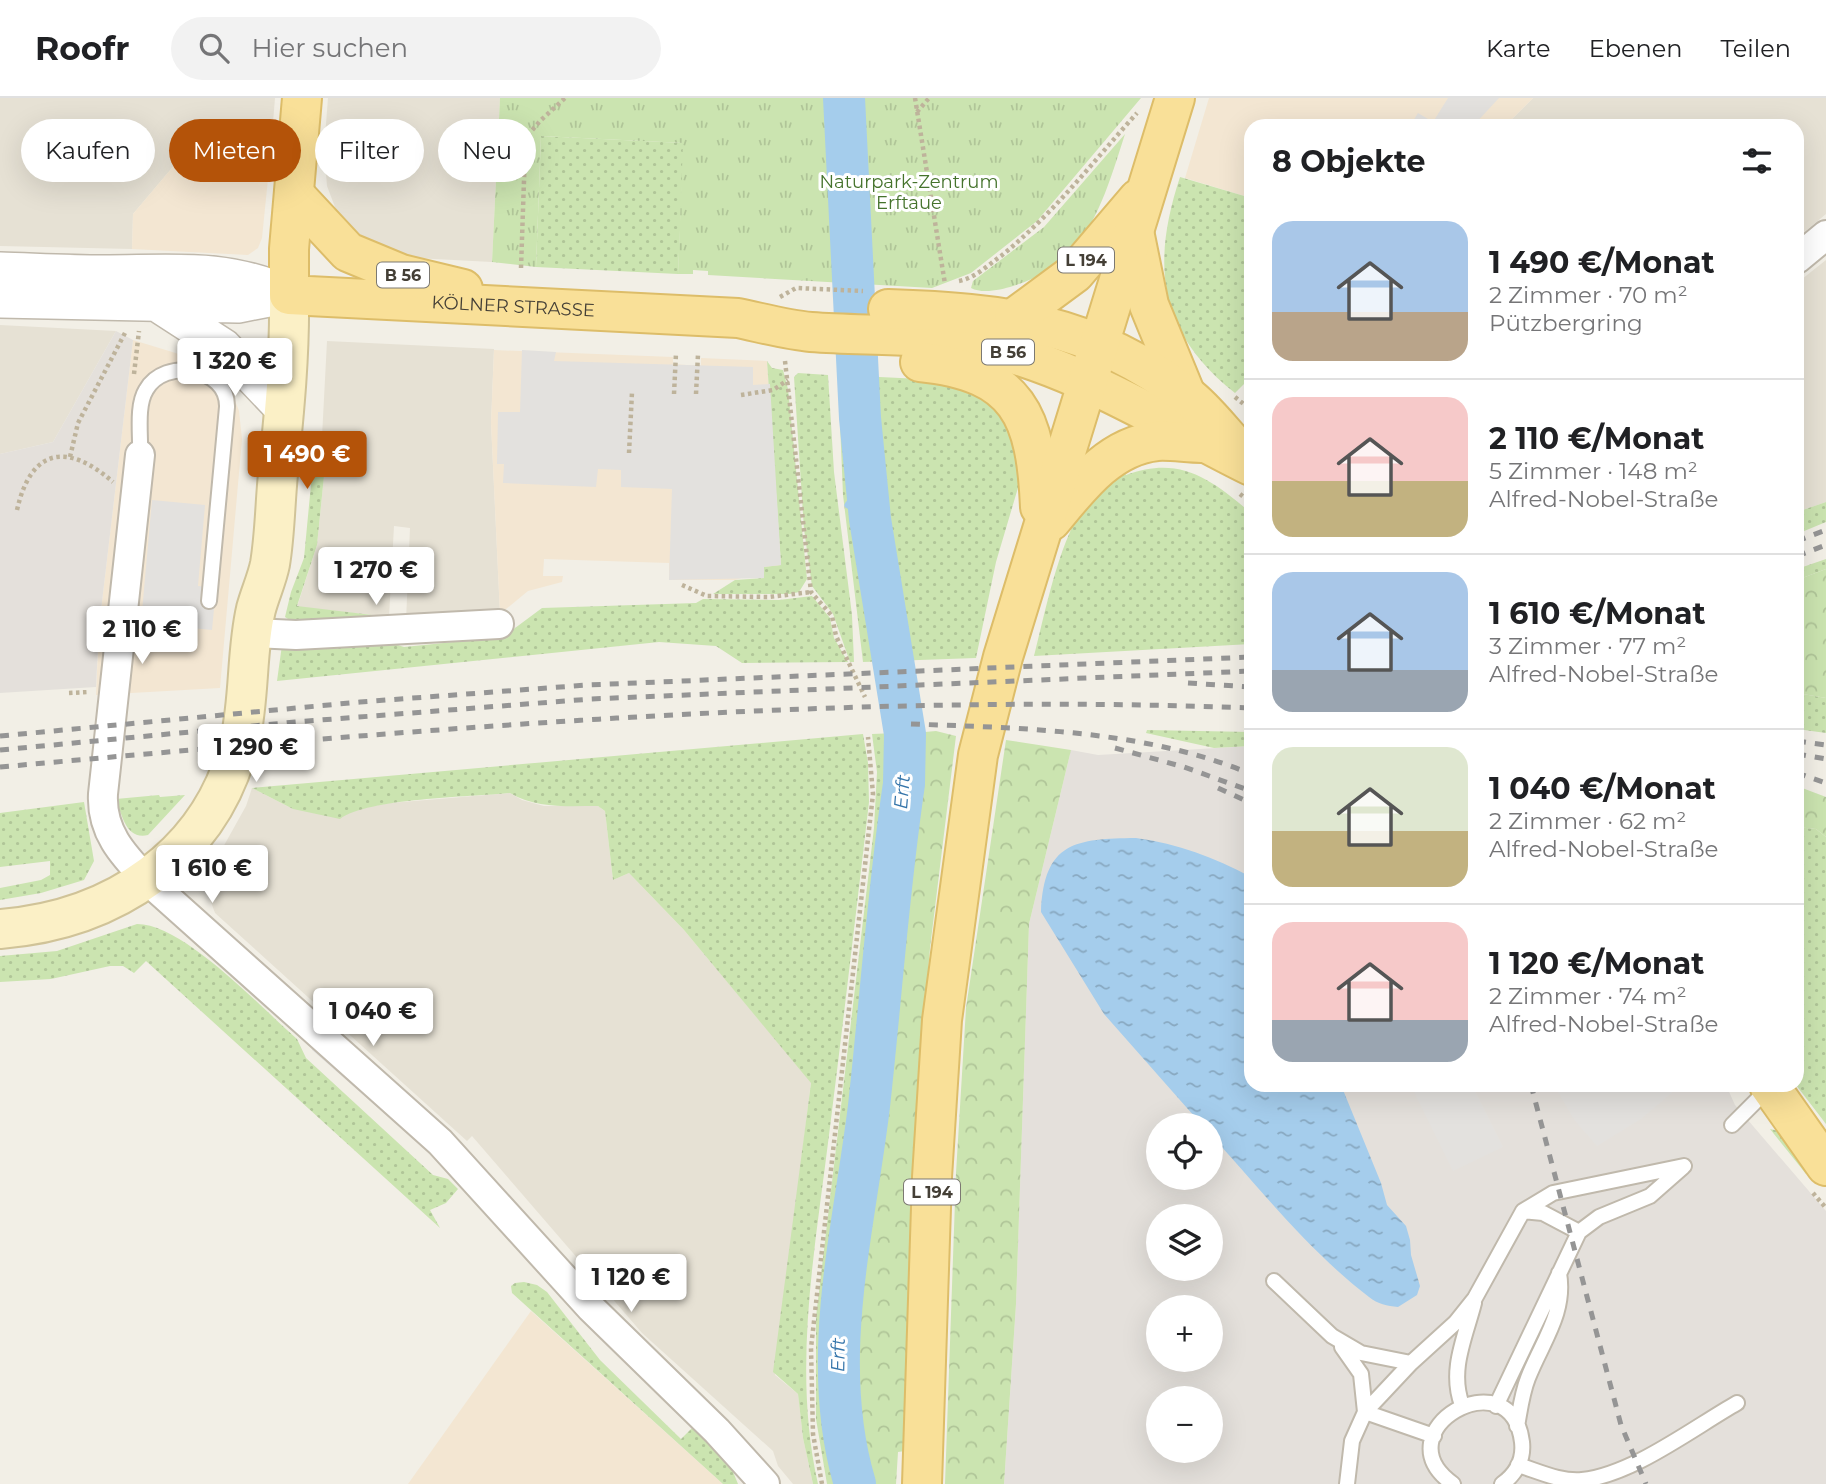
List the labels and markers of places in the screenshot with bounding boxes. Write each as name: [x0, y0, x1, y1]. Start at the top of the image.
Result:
pin: 1 320 €: [170, 338, 300, 398]
pin: 1 490 €: [242, 432, 372, 491]
pin: 1 270 €: [311, 547, 441, 607]
pin: 2 110 €: [77, 606, 207, 666]
pin: 1 290 €: [191, 724, 321, 784]
pin: 1 610 €: [147, 846, 277, 905]
pin: 1 040 €: [308, 988, 438, 1048]
pin: 1 120 €: [566, 1254, 696, 1314]

